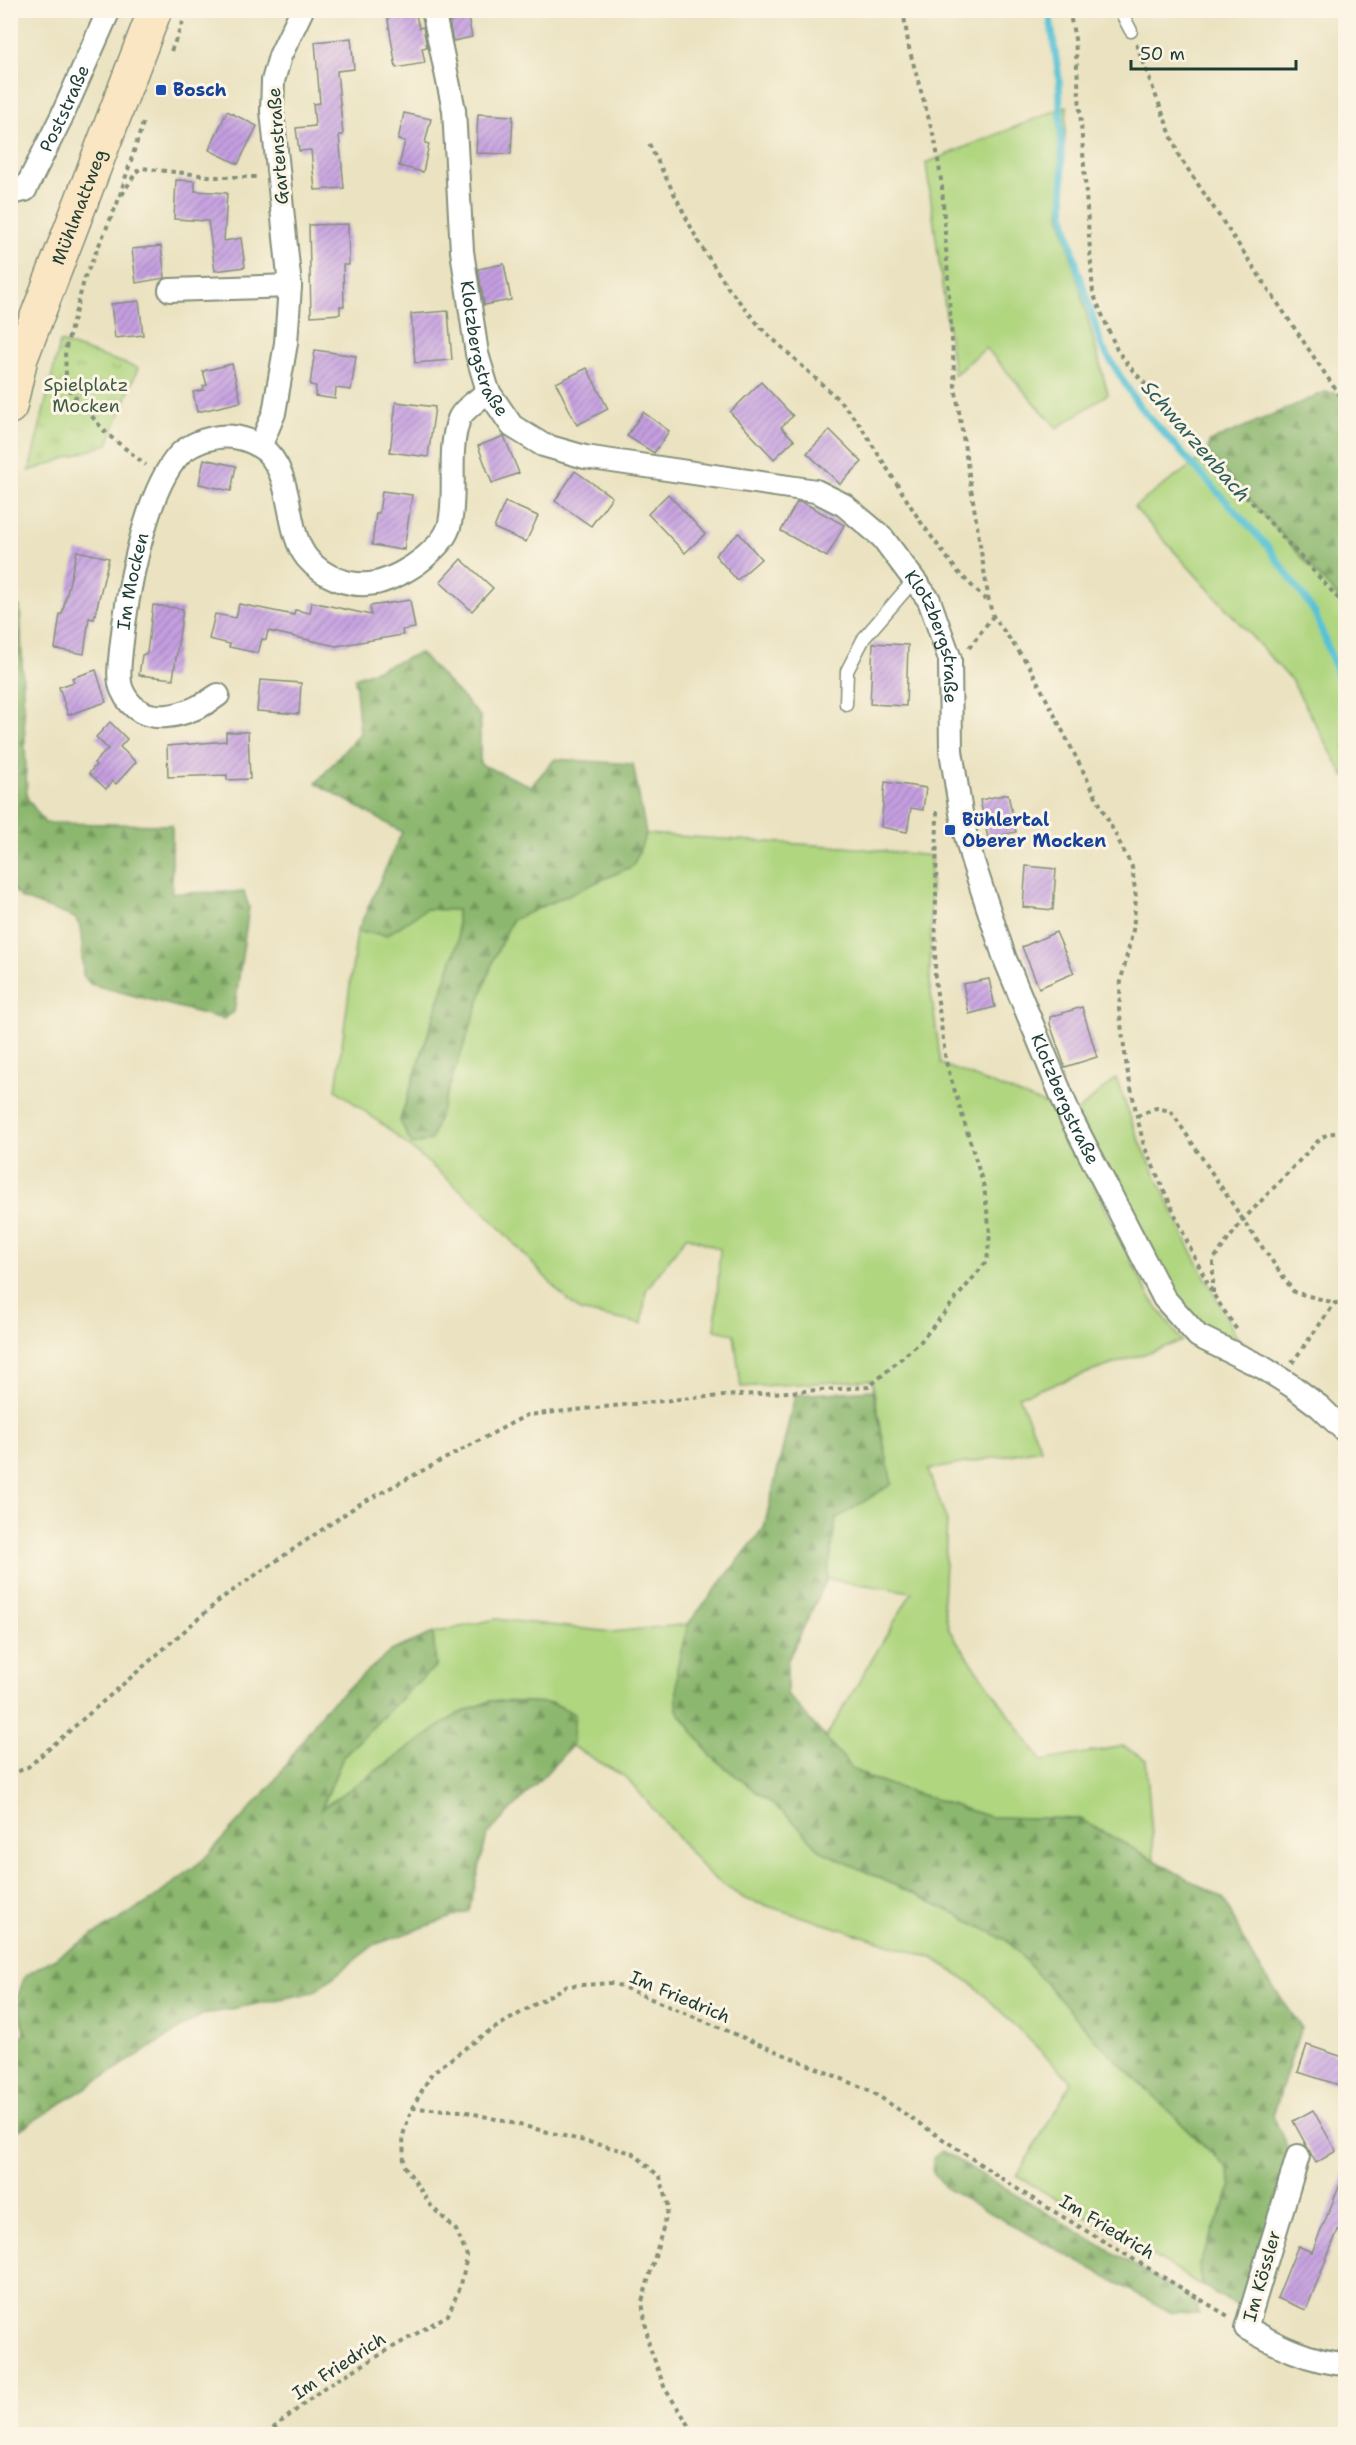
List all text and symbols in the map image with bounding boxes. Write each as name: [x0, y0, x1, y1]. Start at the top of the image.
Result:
scale bar: [1131, 33, 1296, 71]
text: 50 m: [1140, 42, 1185, 66]
street label: Poststraße: [34, 61, 95, 156]
place label: Bosch: [173, 78, 227, 102]
marker: Bosch: [154, 83, 168, 97]
street label: Gartenstraße: [262, 87, 294, 205]
street label: Mühlmattweg: [46, 146, 112, 268]
street label: Klotzbergstraße: [454, 279, 514, 421]
park label: Spielplatz Mocken: [44, 373, 128, 418]
water label: Schwarzenbach: [1136, 375, 1256, 507]
street label: Im Mocken: [111, 530, 154, 631]
street label: Klotzbergstraße: [899, 565, 962, 704]
place label: Bühlertal Oberer Mocken: [962, 808, 1106, 853]
marker: Bühlertal Oberer Mocken: [943, 823, 957, 837]
street label: Klotzbergstraße: [1025, 1030, 1105, 1169]
street label: Im Friedrich: [626, 1965, 734, 2029]
street label: Im Friedrich: [1055, 2189, 1159, 2265]
street label: Im Kössler: [1238, 2228, 1286, 2324]
street label: Im Friedrich: [288, 2327, 390, 2405]

